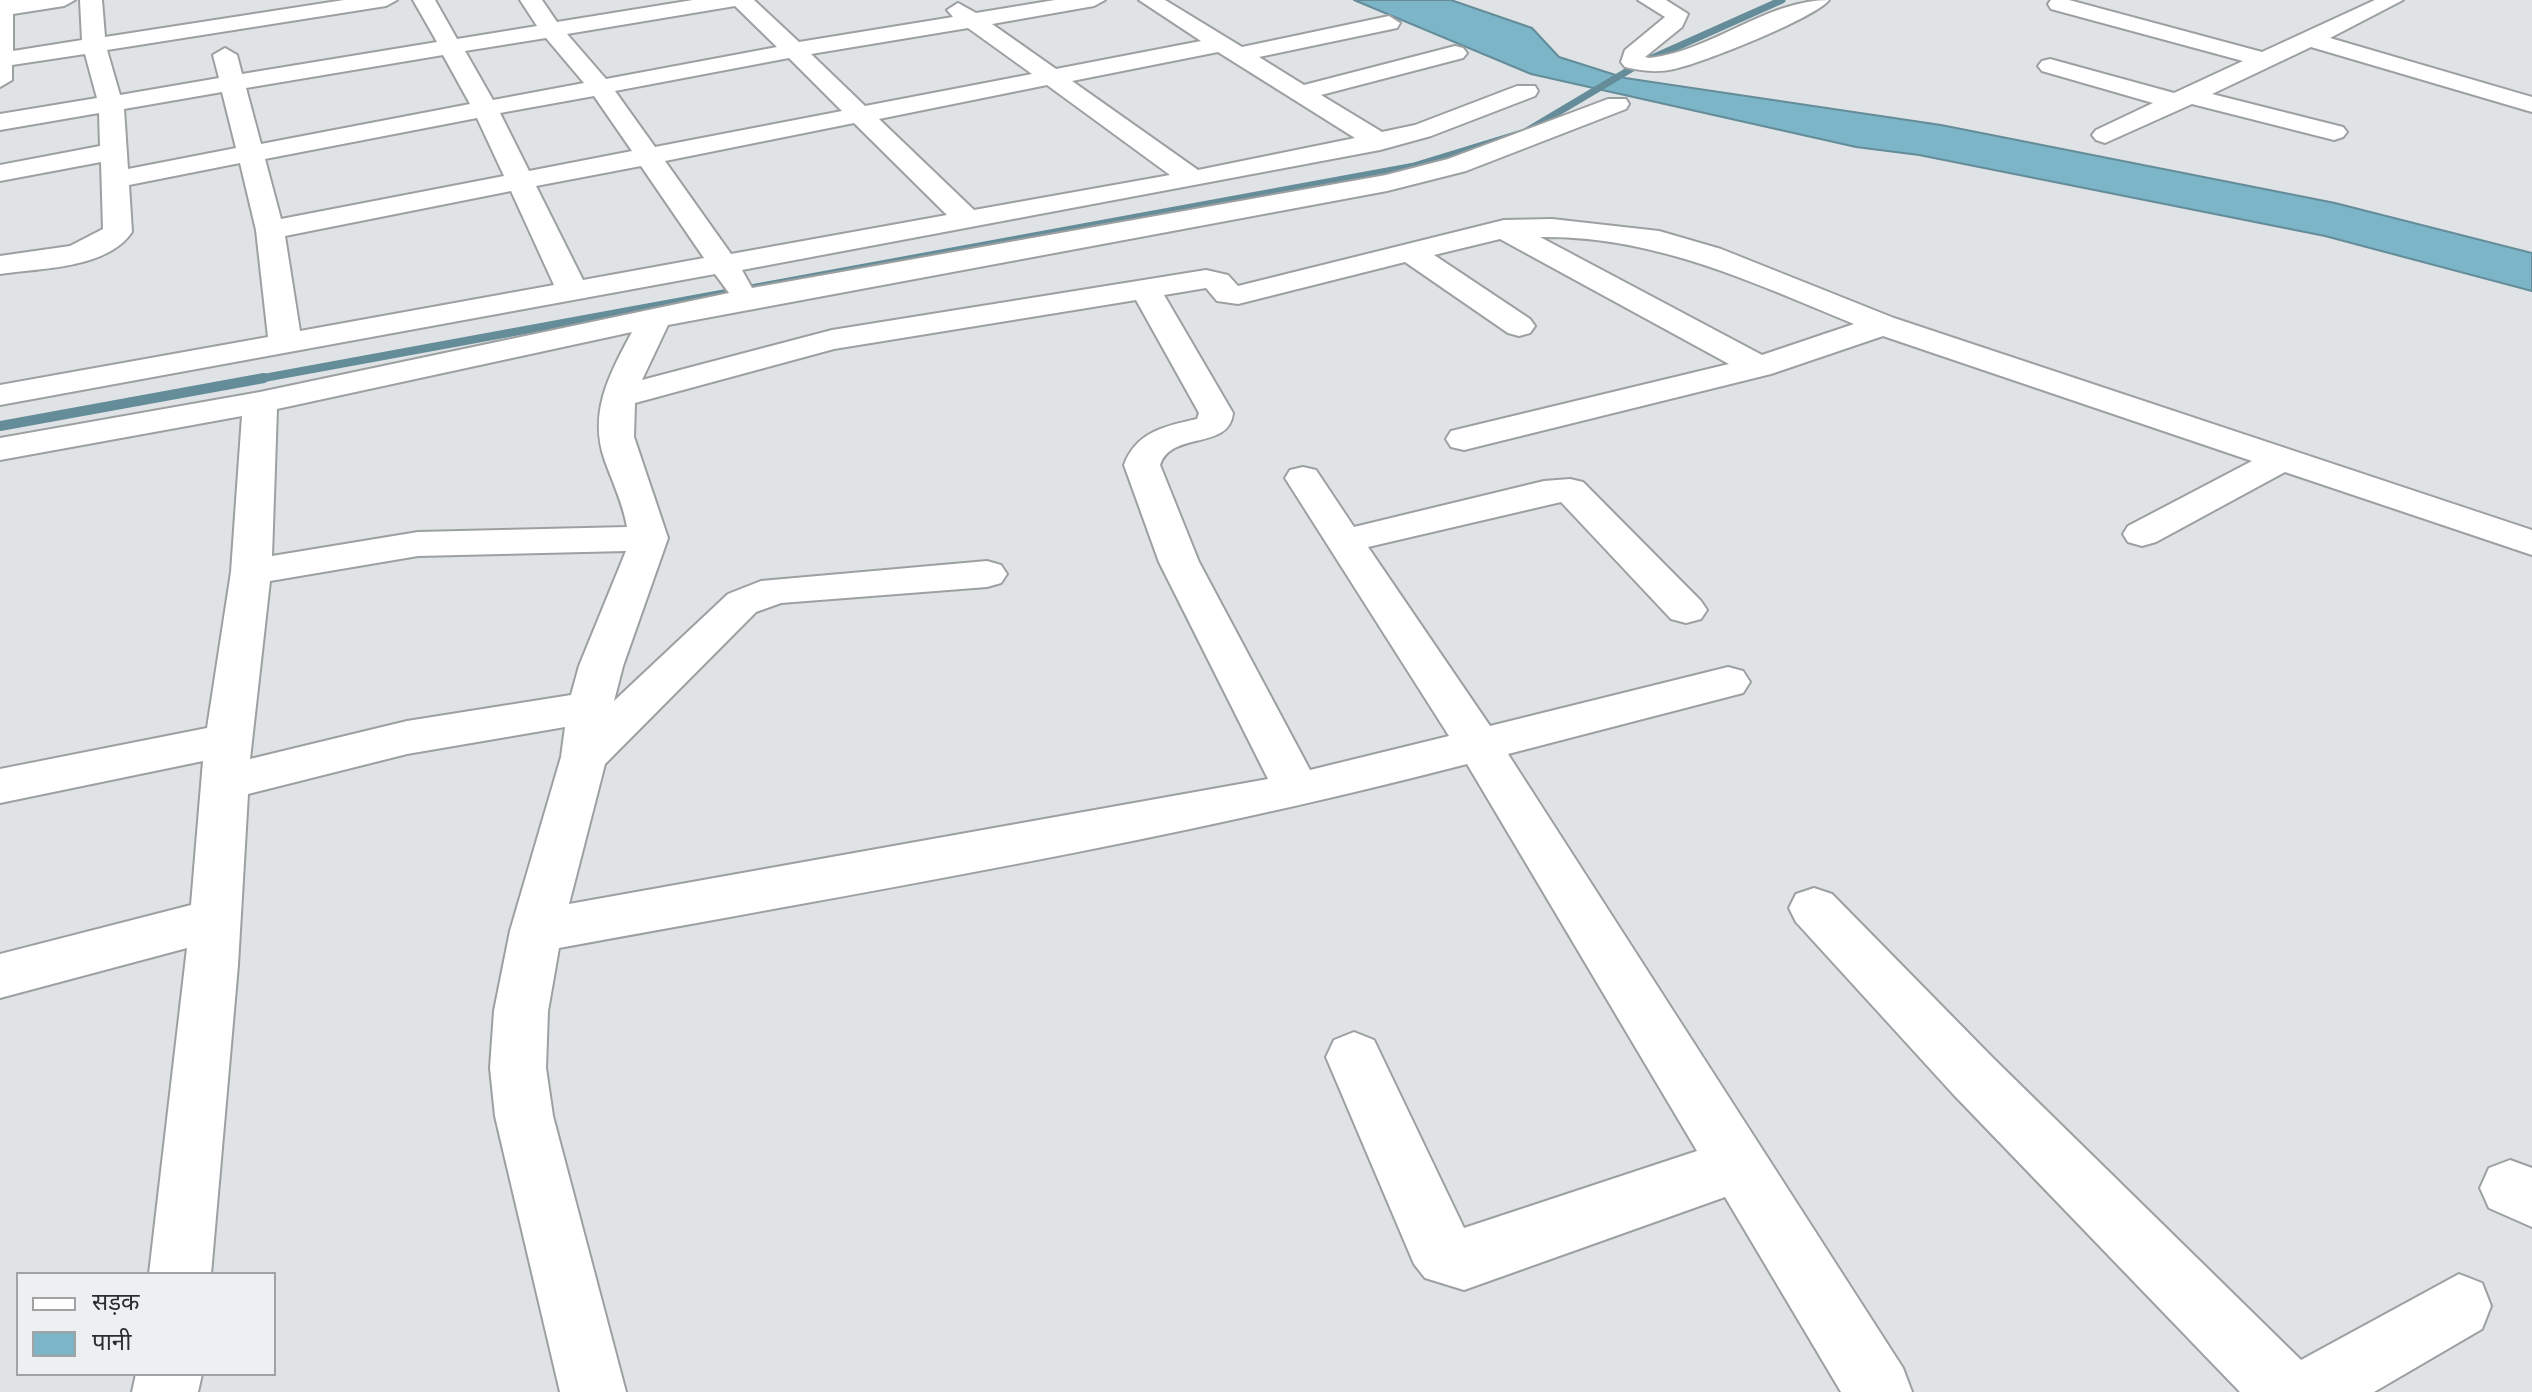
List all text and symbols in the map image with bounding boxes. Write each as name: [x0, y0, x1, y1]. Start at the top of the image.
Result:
legend: [16, 1272, 276, 1376]
text: सड़क: [92, 1288, 140, 1316]
text: पानी: [92, 1328, 131, 1356]

